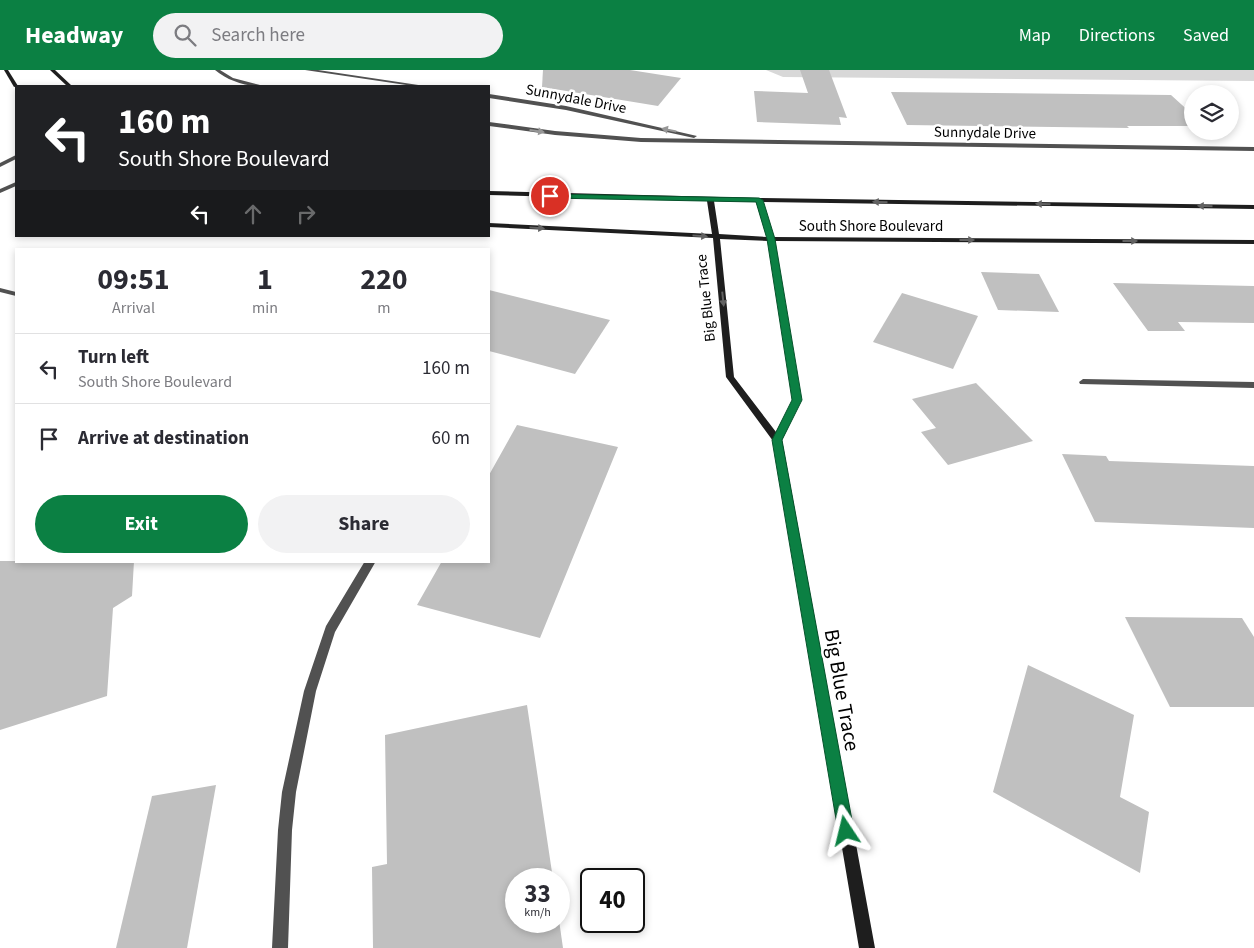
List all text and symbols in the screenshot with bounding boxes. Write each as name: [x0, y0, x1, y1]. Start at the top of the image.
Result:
search box: [153, 13, 503, 58]
text: Headway: [25, 18, 123, 53]
icon: search: [171, 21, 199, 49]
text: Search here: [211, 22, 305, 49]
text: Map: [1019, 23, 1051, 48]
text: Directions: [1079, 23, 1155, 48]
text: Saved: [1183, 23, 1229, 48]
street label: Sunnydale Drive: [524, 79, 628, 119]
map controls: [1184, 85, 1239, 140]
button: layers: [1184, 85, 1239, 140]
text: 160 m: [118, 97, 210, 147]
icon: left: [35, 105, 100, 170]
street label: Sunnydale Drive: [934, 122, 1036, 144]
one-way arrow: [660, 126, 676, 134]
one-way arrow: [529, 127, 545, 135]
text: South Shore Boulevard: [118, 143, 330, 175]
pin: [529, 175, 571, 217]
icon: arrive: [536, 182, 564, 210]
one-way arrow: [872, 197, 888, 205]
icon: left: [186, 200, 214, 228]
icon: ahead: [239, 200, 267, 228]
icon: right: [292, 200, 320, 228]
one-way arrow: [1035, 200, 1051, 208]
one-way arrow: [1197, 202, 1213, 210]
street label: South Shore Boulevard: [799, 216, 943, 237]
one-way arrow: [530, 225, 546, 233]
one-way arrow: [692, 232, 708, 240]
one-way arrow: [959, 236, 975, 244]
one-way arrow: [1122, 237, 1138, 245]
street label: Big Blue Trace: [691, 253, 721, 343]
text: 09:51: [97, 258, 170, 301]
text: 1: [257, 258, 273, 301]
text: 220: [360, 258, 408, 301]
one-way arrow: [719, 292, 727, 308]
text: Arrival: [112, 297, 155, 319]
text: min: [252, 297, 278, 319]
text: m: [377, 297, 391, 319]
text: Turn left: [78, 344, 149, 371]
icon: left: [35, 355, 63, 383]
text: 160 m: [422, 355, 470, 382]
text: South Shore Boulevard: [78, 371, 232, 393]
icon: arrive: [35, 425, 63, 453]
text: Arrive at destination: [78, 425, 249, 452]
text: 60 m: [432, 425, 470, 452]
button: Exit: [35, 495, 248, 553]
button: Share: [258, 495, 470, 553]
street label: Big Blue Trace: [817, 627, 867, 753]
position arrow: [819, 804, 871, 856]
speed limit sign: 40: [580, 868, 645, 933]
text: 33: [524, 876, 551, 912]
text: km/h: [524, 904, 551, 921]

